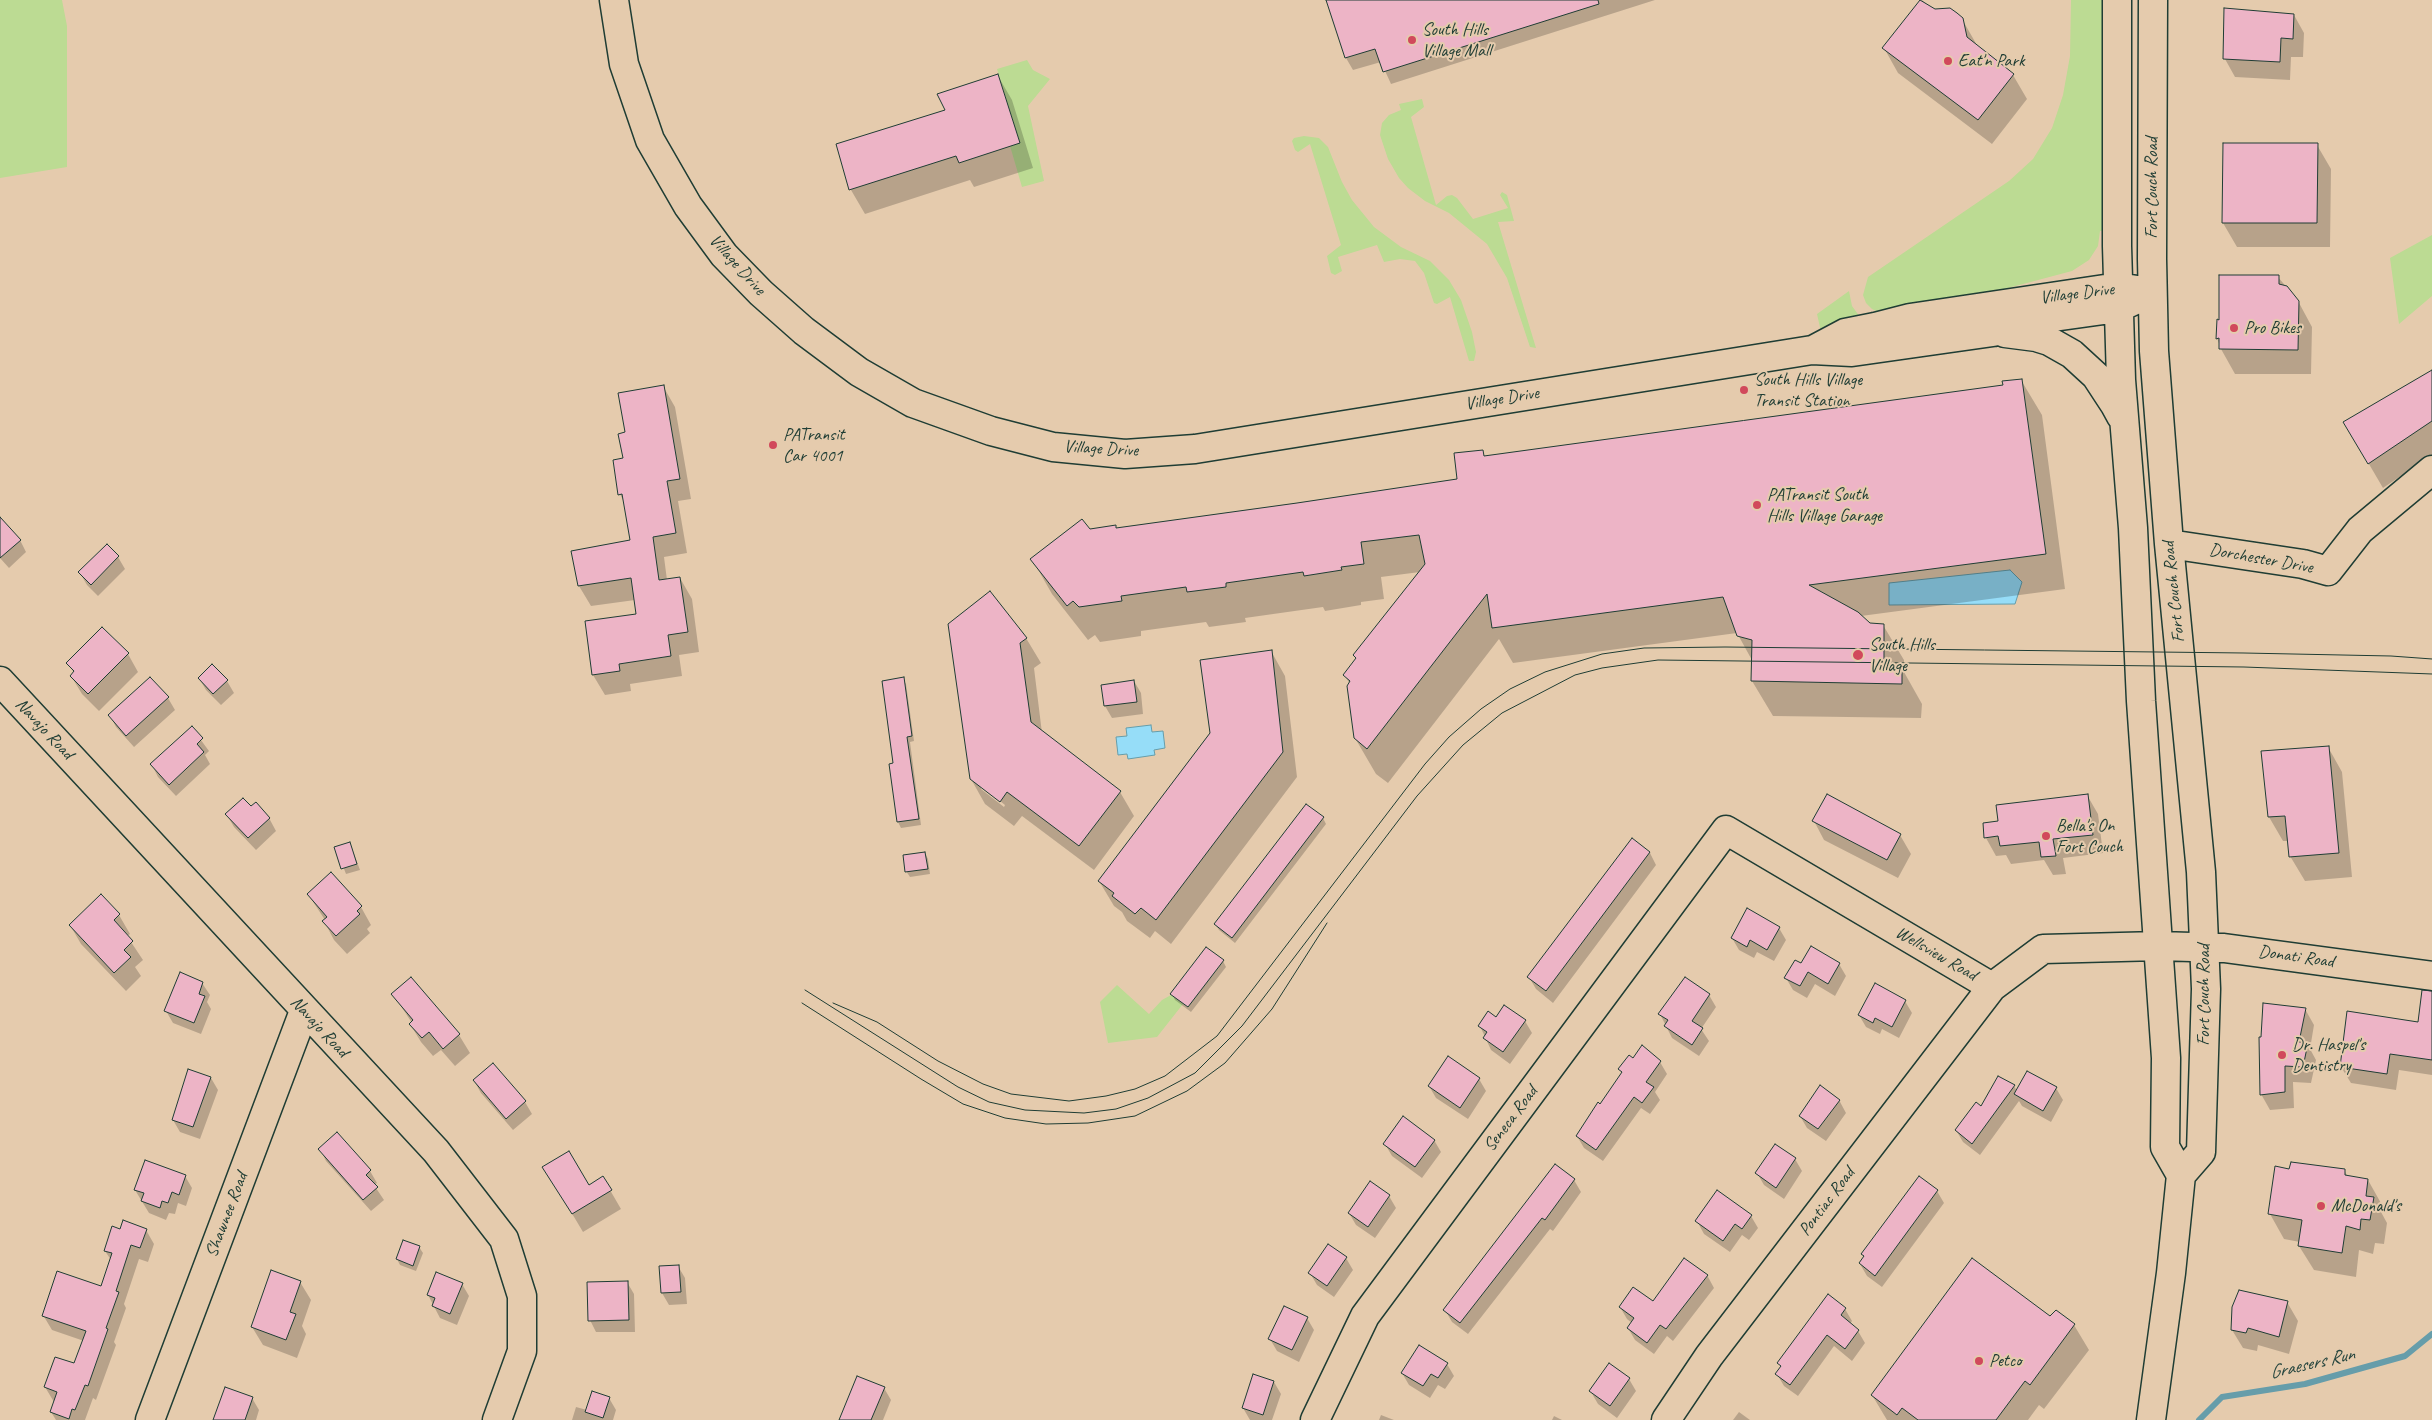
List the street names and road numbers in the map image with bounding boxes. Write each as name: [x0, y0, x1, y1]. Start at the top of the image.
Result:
street label: Fort Couch Road: [2141, 137, 2163, 239]
street label: Village Drive: [704, 230, 770, 300]
street label: Village Drive: [2039, 279, 2115, 309]
street label: Village Drive: [1464, 383, 1540, 415]
street label: Village Drive: [1063, 436, 1139, 462]
street label: Dorchester Drive: [2207, 539, 2315, 579]
street label: Fort Couch Road: [2158, 540, 2190, 644]
street label: Navajo Road: [10, 694, 78, 764]
street label: Wellsview Road: [1891, 922, 1981, 986]
street label: Donati Road: [2257, 941, 2335, 973]
street label: Fort Couch Road: [2193, 944, 2215, 1046]
street label: Navajo Road: [285, 992, 353, 1062]
street label: Seneca Road: [1479, 1082, 1543, 1156]
street label: Pontiac Road: [1794, 1163, 1860, 1241]
street label: Shawnee Road: [201, 1170, 253, 1260]

